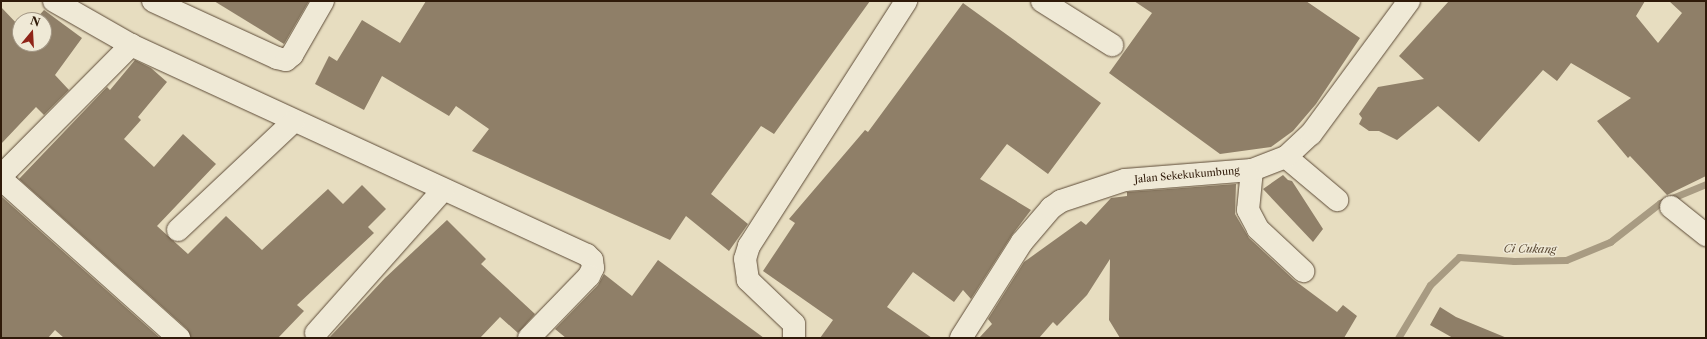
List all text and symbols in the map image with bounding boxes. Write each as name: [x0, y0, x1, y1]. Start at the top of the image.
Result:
north arrow: [12, 12, 52, 52]
text: N: [29, 13, 42, 30]
street label: Jalan Sekekukumbung: [1134, 164, 1240, 186]
water label: Ci Cukang: [1504, 242, 1556, 256]

